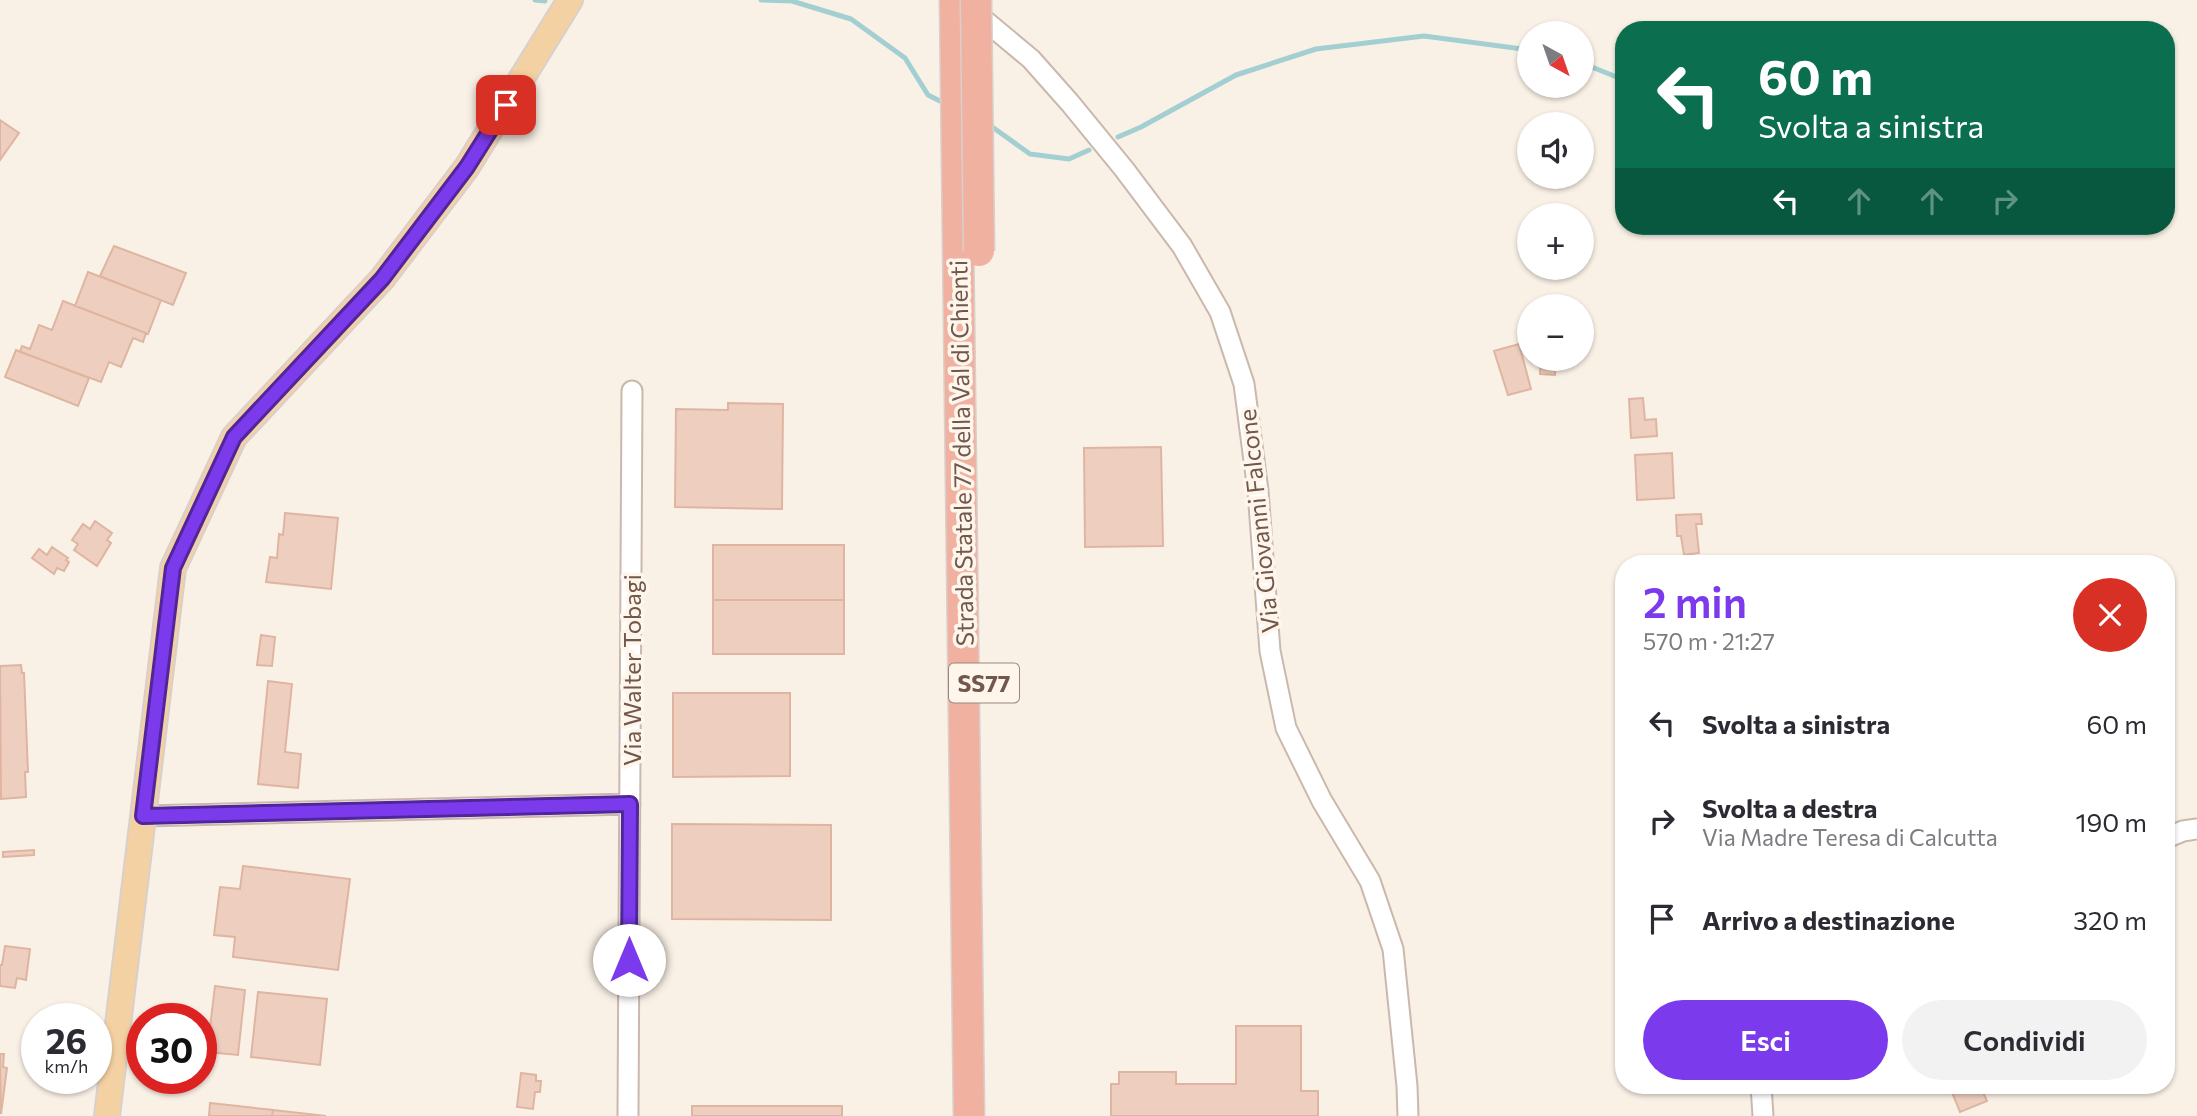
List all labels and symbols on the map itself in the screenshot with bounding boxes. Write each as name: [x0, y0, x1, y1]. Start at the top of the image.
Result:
north arrow: [1517, 21, 1594, 98]
pin: [476, 75, 536, 135]
street label: Strada Statale 77 della Val di Chienti: [943, 260, 979, 646]
street label: Via Giovanni Falcone: [1232, 408, 1284, 634]
street label: Via Walter Tobagi: [617, 574, 646, 766]
road number: SS77: [949, 664, 1019, 702]
position arrow: [592, 923, 666, 997]
speed limit sign: 30: [126, 1003, 217, 1094]

